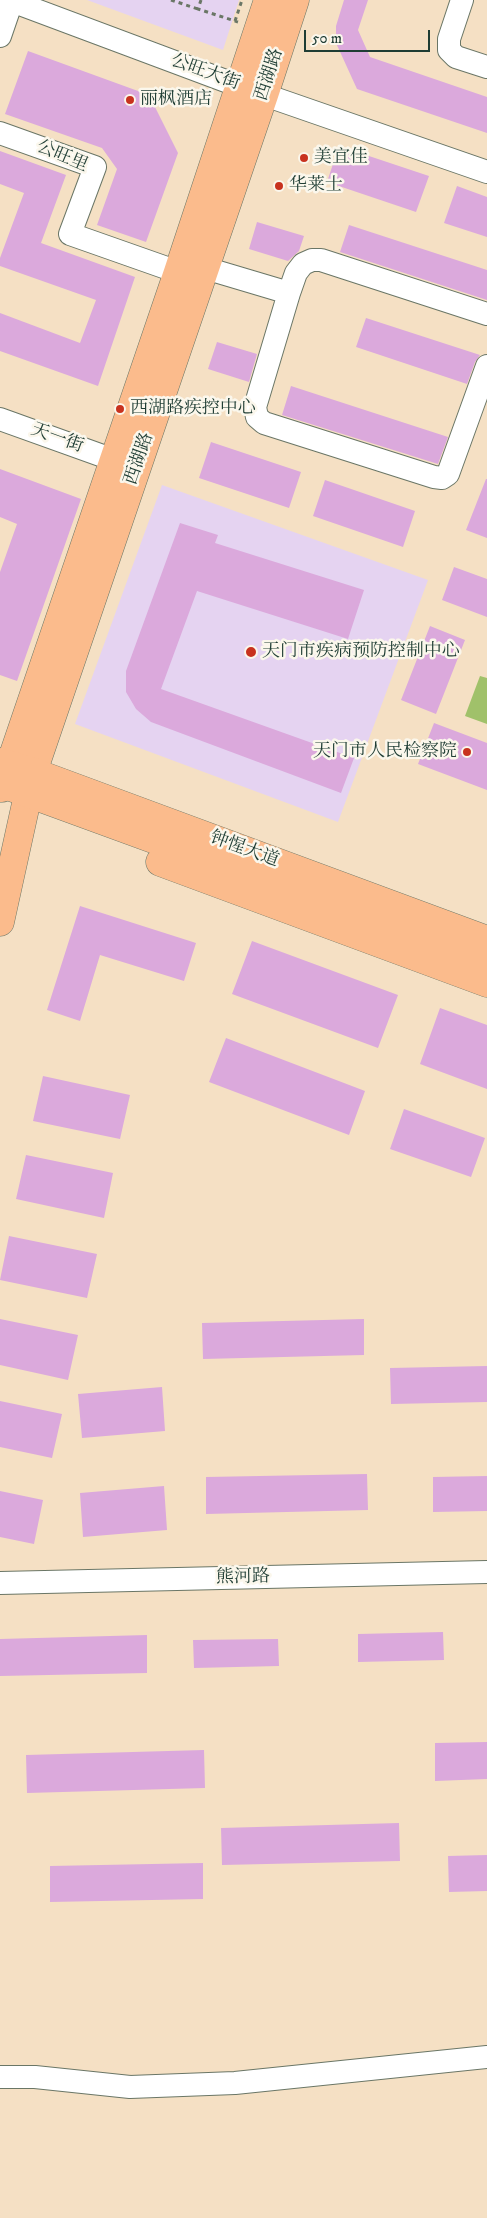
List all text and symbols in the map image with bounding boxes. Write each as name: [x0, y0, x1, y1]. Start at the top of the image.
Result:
scale bar: [307, 20, 433, 52]
text: 50 m: [312, 29, 342, 48]
street label: 西湖路: [251, 46, 289, 104]
street label: 公旺大街: [167, 51, 243, 95]
place label: 丽枫酒店: [140, 89, 212, 111]
marker: 丽枫酒店: [124, 94, 136, 106]
street label: 公旺里: [33, 137, 91, 177]
place label: 美宜佳: [314, 147, 368, 169]
marker: 美宜佳: [298, 152, 310, 164]
place label: 华莱士: [289, 175, 343, 197]
marker: 华莱士: [273, 180, 285, 192]
place label: 西湖路疾控中心: [130, 398, 256, 420]
marker: 西湖路疾控中心: [114, 403, 126, 415]
street label: 天一街: [28, 420, 86, 458]
street label: 西湖路: [121, 430, 159, 488]
place label: 天门市疾病预防控制中心: [262, 641, 460, 663]
marker: 天门市疾病预防控制中心: [244, 645, 258, 659]
place label: 天门市人民检察院: [313, 741, 457, 763]
marker: 天门市人民检察院: [461, 746, 473, 758]
street label: 钟惺大道: [206, 828, 282, 872]
street label: 熊河路: [216, 1567, 270, 1589]

